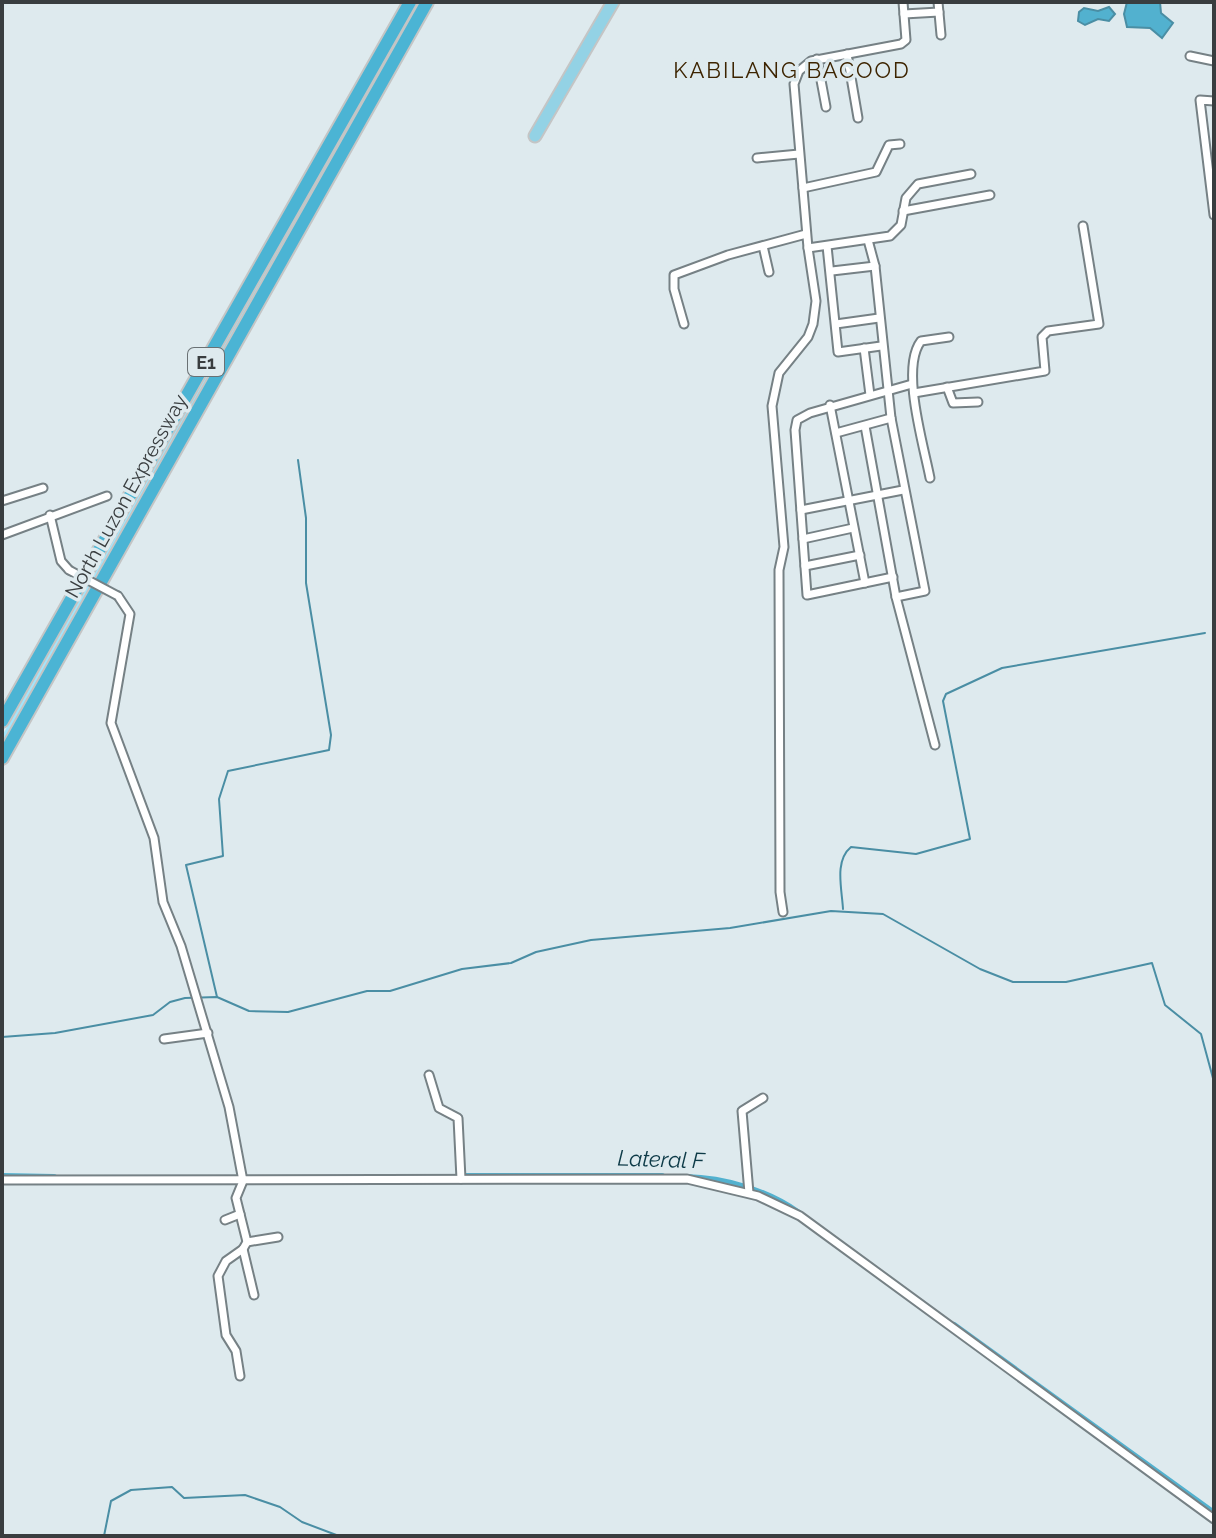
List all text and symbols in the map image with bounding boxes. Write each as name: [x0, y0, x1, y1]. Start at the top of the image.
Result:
district label: KABILANG BACOOD: [673, 57, 911, 83]
road number: E1: [188, 348, 224, 376]
street label: North Luzon Expressway: [60, 390, 192, 602]
water label: Lateral F: [617, 1144, 706, 1174]

